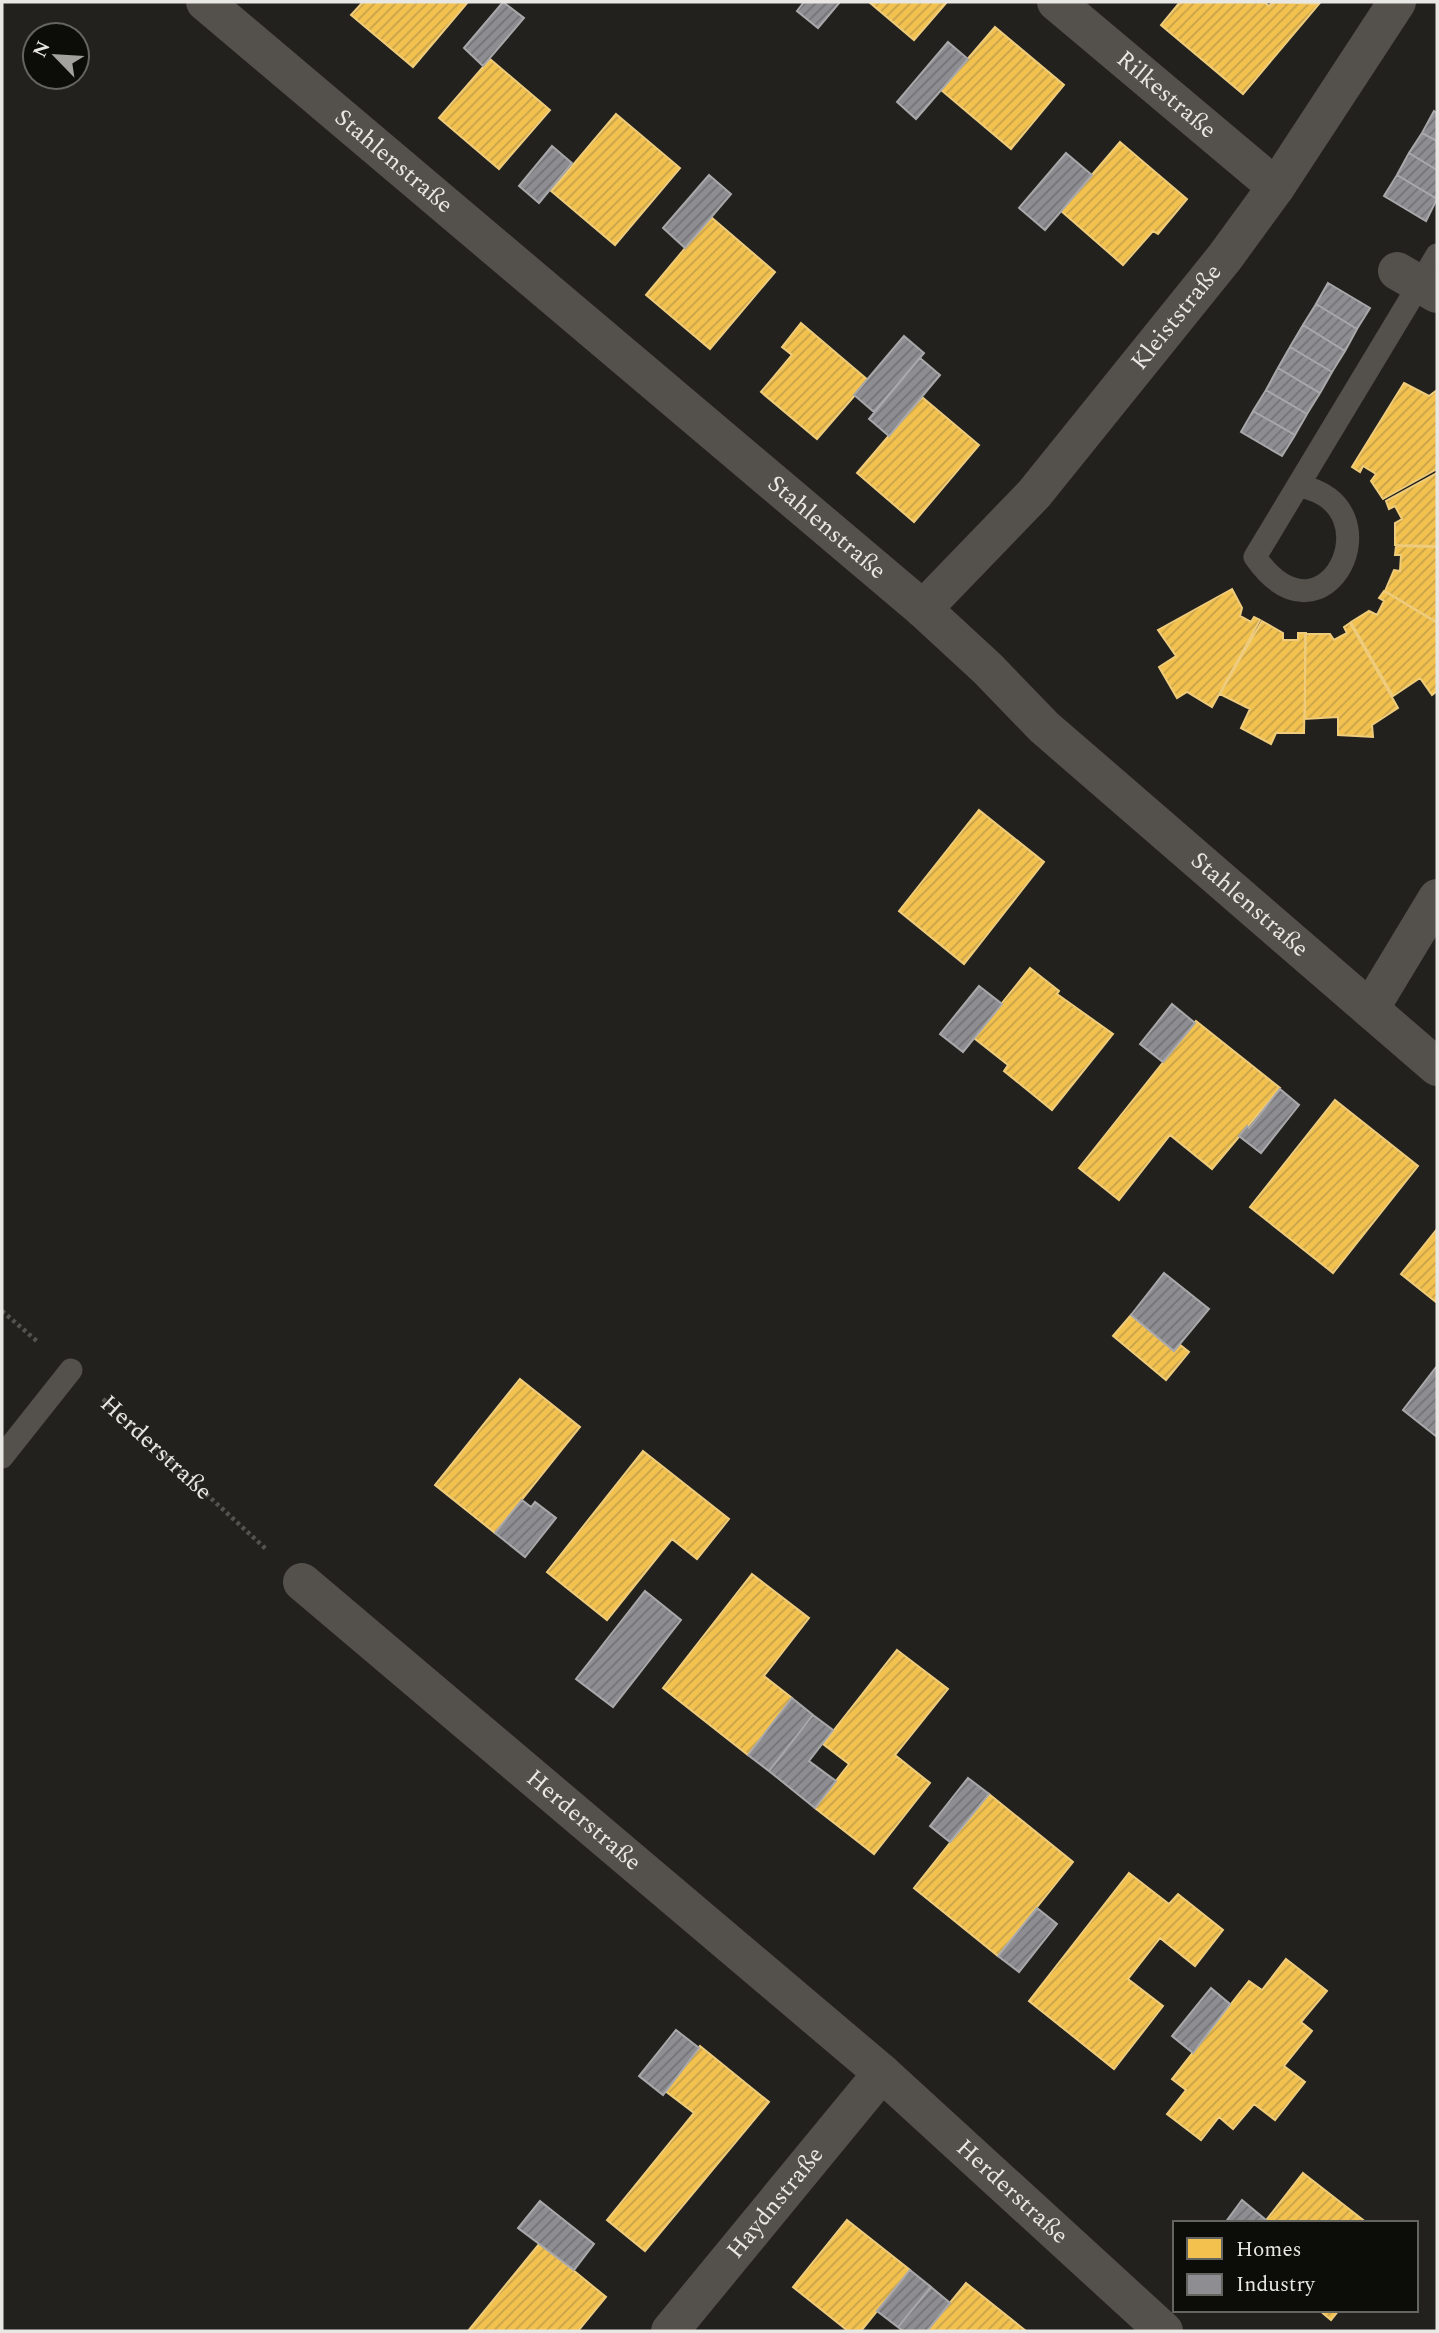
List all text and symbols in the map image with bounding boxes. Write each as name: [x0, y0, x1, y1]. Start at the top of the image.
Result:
north arrow: [21, 21, 91, 91]
text: N: [26, 36, 58, 63]
street label: Rilkestraße: [1108, 42, 1224, 148]
street label: Stahlenstraße: [326, 101, 461, 222]
street label: Kleiststraße: [1122, 256, 1231, 378]
street label: Stahlenstraße: [759, 467, 894, 588]
street label: Stahlenstraße: [1182, 843, 1317, 966]
street label: Herderstraße: [92, 1387, 220, 1509]
street label: Herderstraße: [518, 1761, 649, 1880]
street label: Herderstraße: [947, 2131, 1076, 2253]
street label: Haydnstraße: [718, 2139, 833, 2267]
legend: [1173, 2221, 1418, 2312]
text: Homes: [1236, 2234, 1302, 2266]
text: Industry: [1236, 2269, 1316, 2301]

